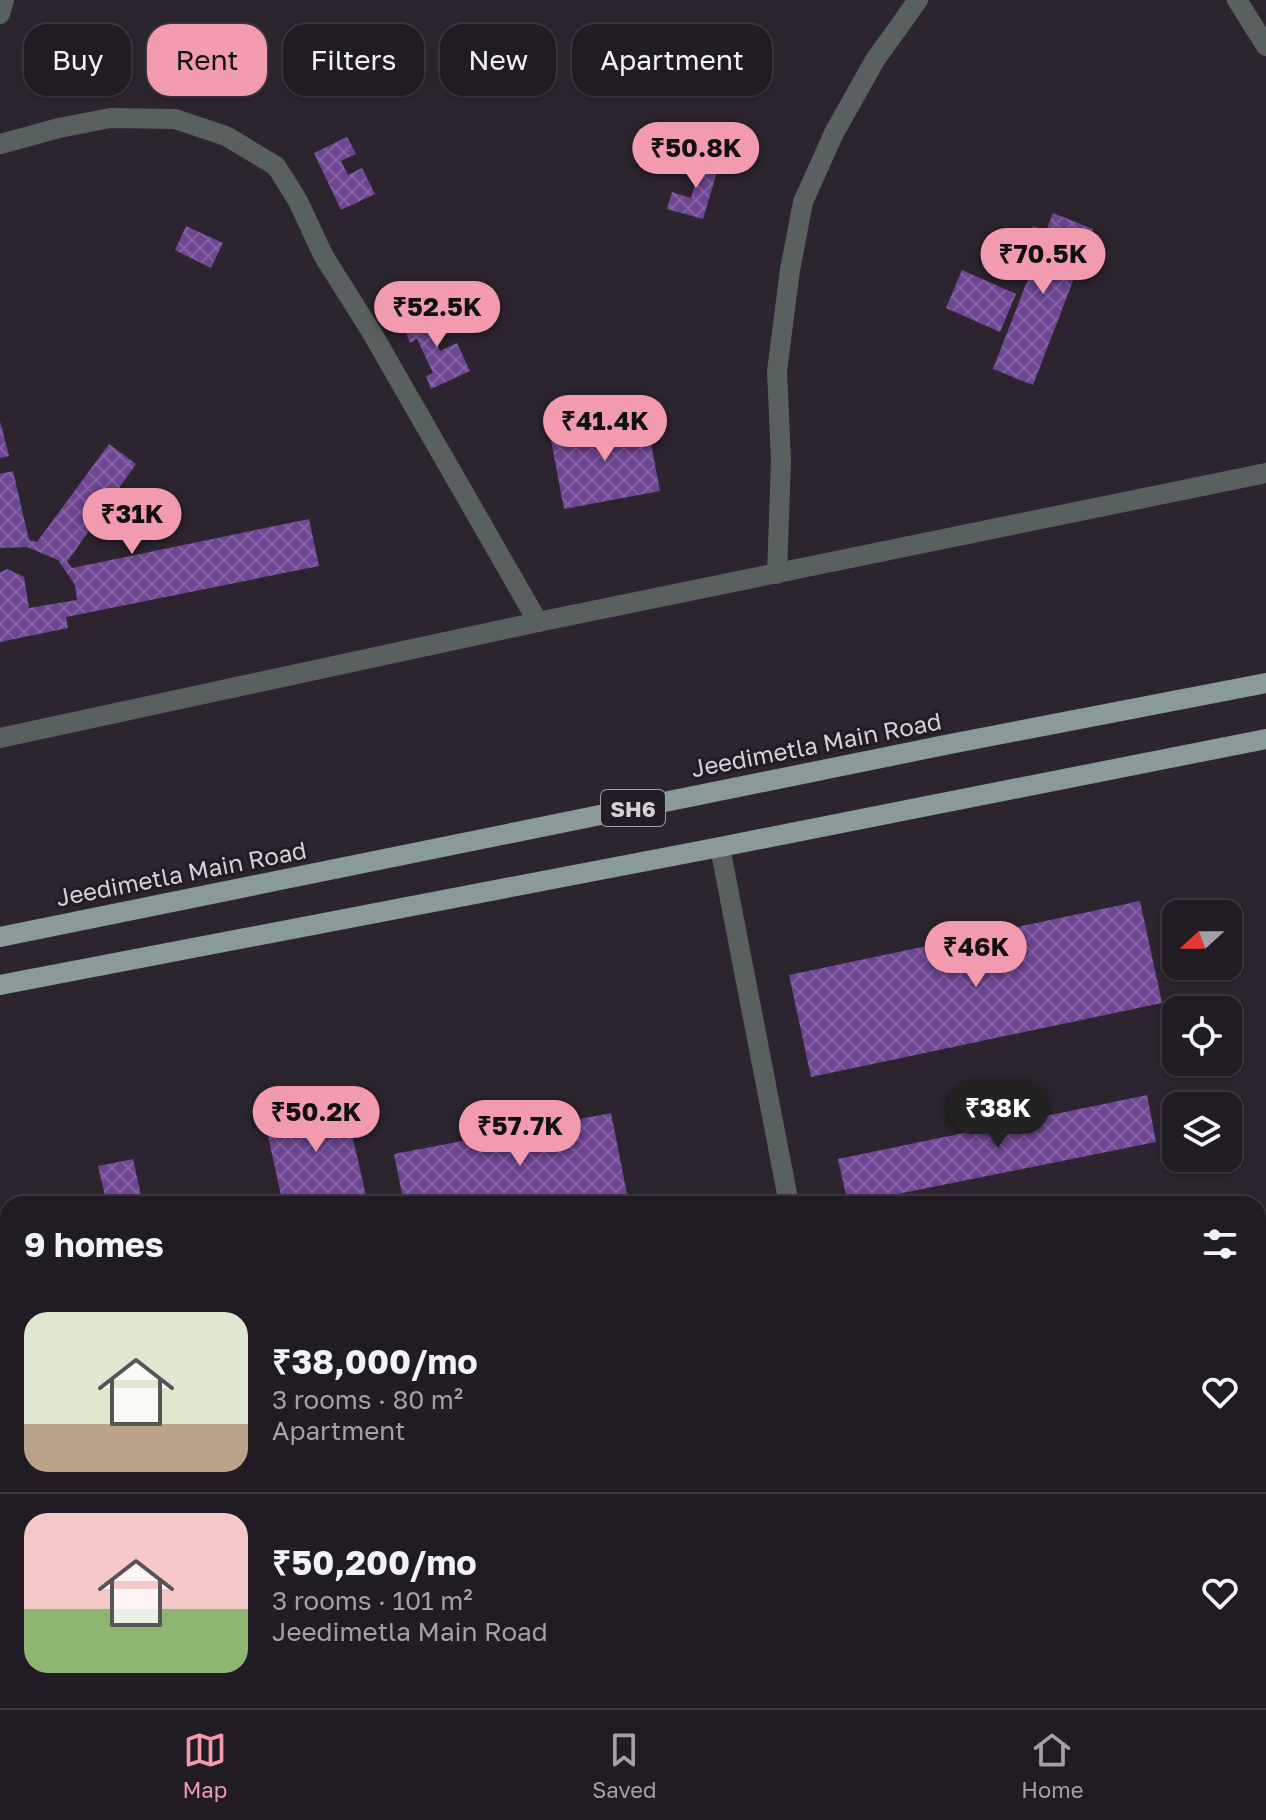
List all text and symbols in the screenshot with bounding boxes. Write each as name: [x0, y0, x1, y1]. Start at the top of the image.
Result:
chip: Buy: [24, 24, 131, 96]
chip: Rent: [147, 24, 267, 96]
chip: Filters: [283, 24, 424, 96]
chip: New: [440, 24, 556, 96]
chip: Apartment: [572, 24, 772, 96]
pin: ₹50.8K: [631, 122, 761, 190]
text: ₹50.8K: [650, 132, 742, 163]
pin: ₹70.5K: [978, 228, 1108, 296]
text: ₹70.5K: [999, 238, 1087, 269]
pin: ₹52.5K: [372, 281, 502, 349]
text: ₹52.5K: [392, 291, 482, 322]
pin: ₹41.4K: [540, 395, 670, 463]
text: ₹41.4K: [561, 405, 649, 436]
pin: ₹31K: [85, 488, 179, 556]
text: ₹31K: [101, 498, 163, 529]
street label: Jeedimetla Main Road: [688, 705, 944, 783]
road number: SH6: [601, 790, 665, 826]
street label: Jeedimetla Main Road: [53, 834, 309, 912]
north arrow: [1162, 900, 1242, 980]
map controls: [1162, 900, 1242, 1172]
pin: ₹46K: [929, 921, 1023, 989]
text: ₹46K: [943, 931, 1009, 962]
button: locate: [1162, 996, 1242, 1076]
pin: ₹38K: [951, 1082, 1045, 1150]
pin: ₹50.2K: [251, 1086, 381, 1154]
text: ₹38K: [965, 1092, 1031, 1123]
button: layers: [1162, 1092, 1242, 1172]
text: ₹50.2K: [271, 1096, 361, 1127]
pin: ₹57.7K: [455, 1100, 585, 1168]
text: ₹57.7K: [477, 1110, 563, 1141]
icon: filters: [1198, 1222, 1242, 1266]
text: 9 homes: [24, 1224, 164, 1264]
text: ₹38,000/mo: [272, 1341, 478, 1381]
icon: home: [88, 1344, 184, 1440]
icon: heart: [1198, 1370, 1242, 1414]
text: 3 rooms · 80 m²: [272, 1384, 463, 1415]
text: Apartment: [272, 1415, 405, 1446]
text: ₹50,200/mo: [272, 1542, 477, 1582]
icon: home: [88, 1545, 184, 1641]
icon: heart: [1198, 1571, 1242, 1615]
text: 3 rooms · 101 m²: [272, 1585, 473, 1616]
text: Jeedimetla Main Road: [272, 1616, 548, 1647]
tab: Map: [182, 1728, 227, 1803]
tab: Saved: [592, 1728, 656, 1803]
tab: Home: [1021, 1728, 1084, 1803]

